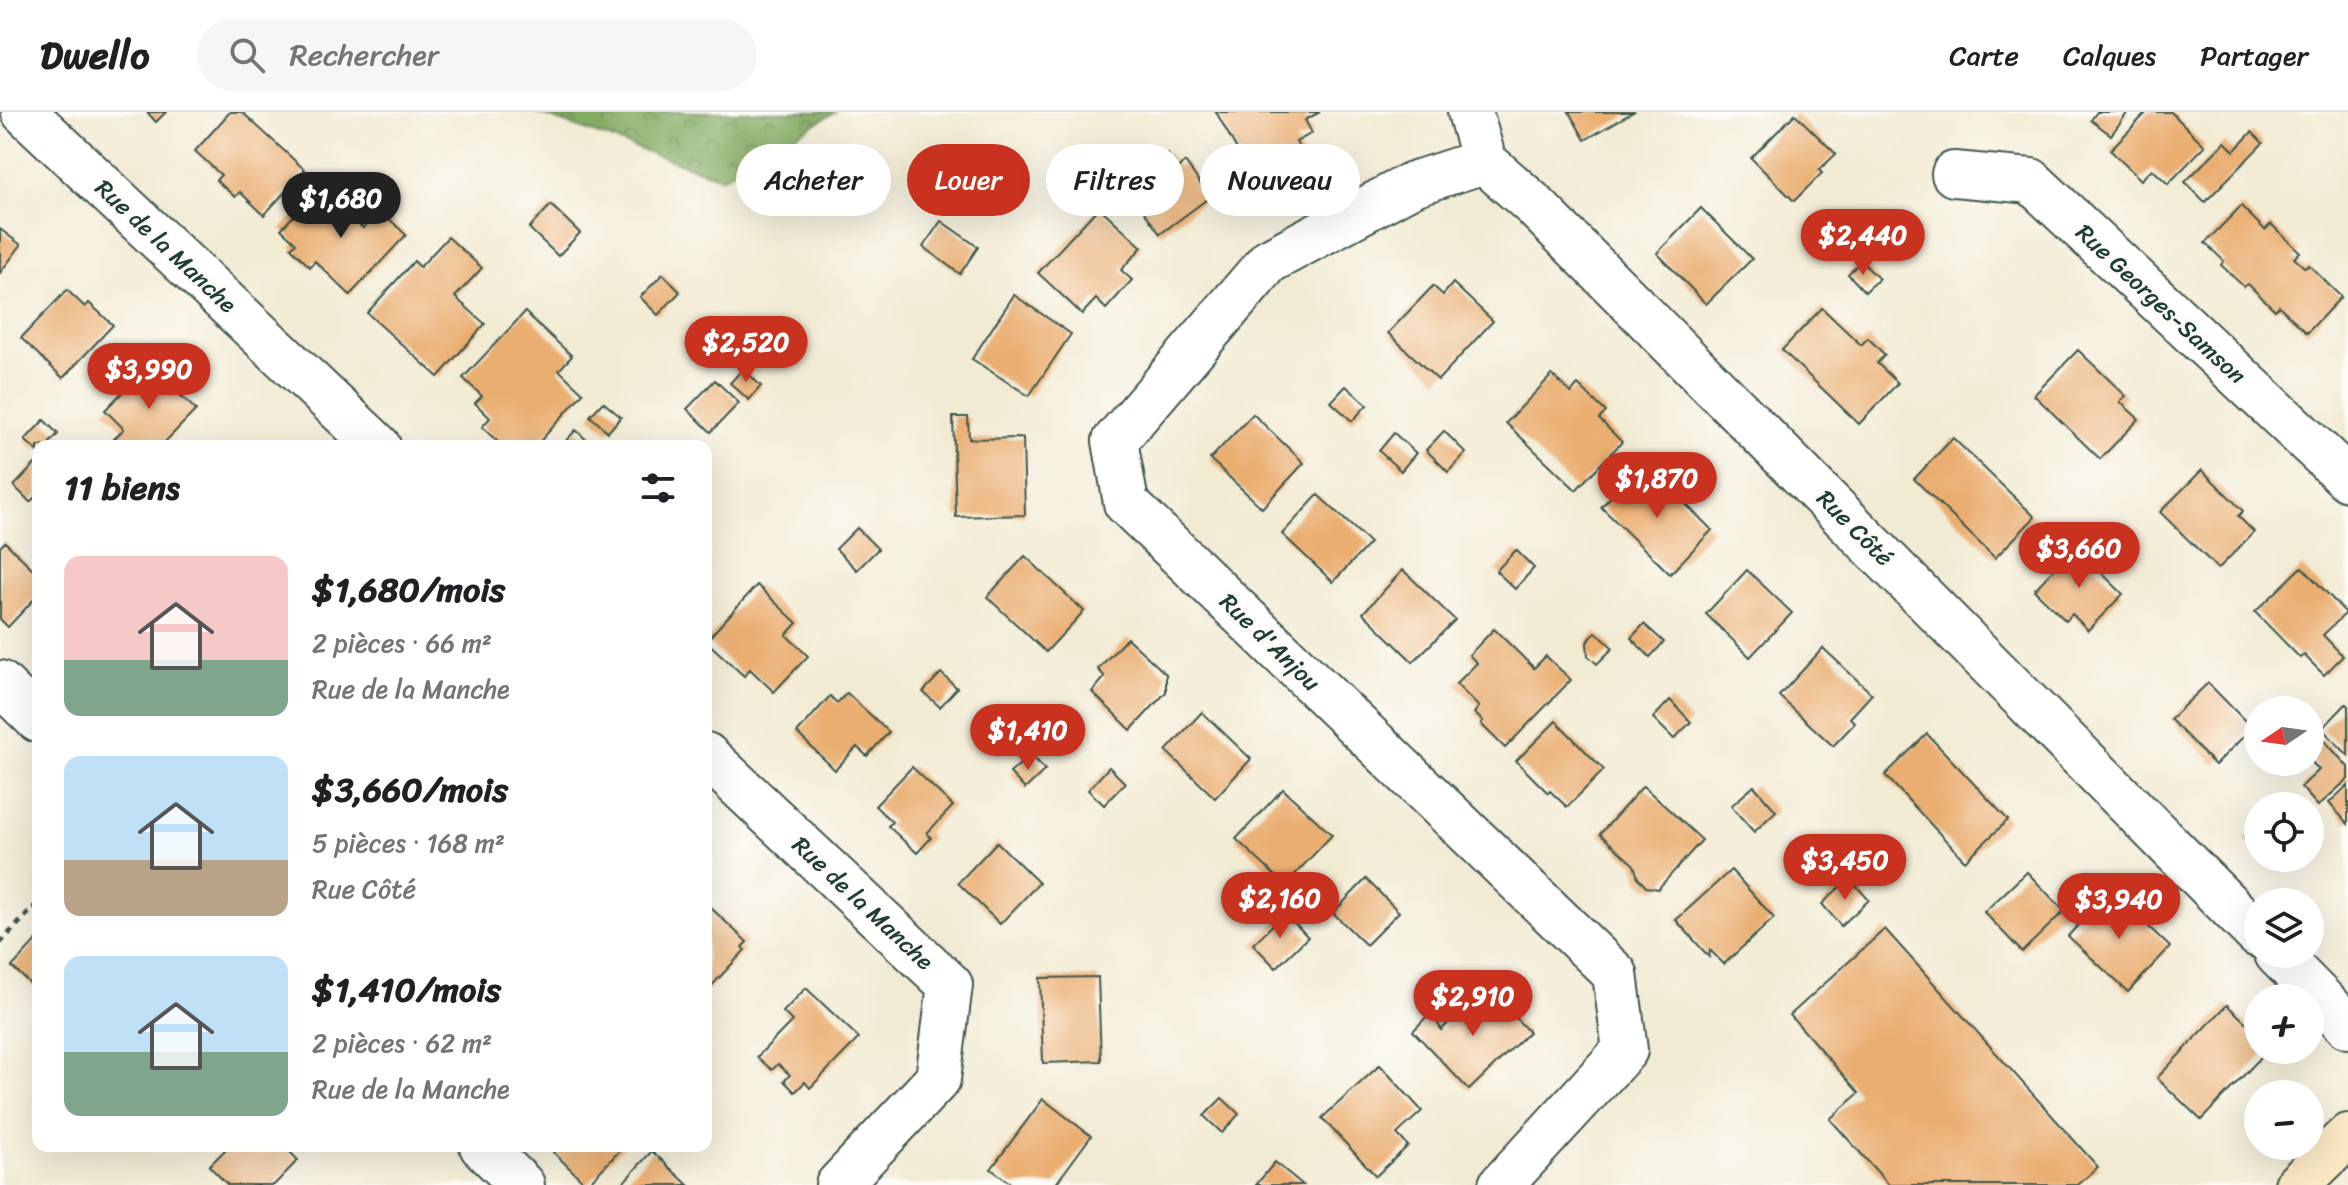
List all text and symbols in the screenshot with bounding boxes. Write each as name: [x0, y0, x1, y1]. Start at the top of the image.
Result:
search box: [197, 19, 757, 91]
text: Dwello: [40, 22, 149, 89]
text: Rechercher: [289, 28, 439, 82]
text: Carte: [1949, 31, 2019, 80]
text: Calques: [2063, 31, 2156, 80]
text: Partager: [2200, 31, 2308, 80]
icon: search: [225, 33, 269, 77]
chip: Acheter: [736, 144, 891, 216]
chip: Louer: [907, 144, 1030, 216]
chip: Filtres: [1046, 144, 1184, 216]
chip: Nouveau: [1200, 144, 1360, 216]
street label: Rue de la Manche: [85, 168, 247, 324]
pin: $1,680: [276, 172, 406, 240]
text: $1,680: [300, 175, 382, 221]
pin: $2,440: [1798, 209, 1928, 277]
text: $2,440: [1819, 212, 1907, 258]
street label: Rue Georges-Samson: [2066, 213, 2256, 395]
pin: $2,520: [681, 316, 811, 384]
text: $2,520: [703, 319, 789, 365]
pin: $3,990: [84, 343, 214, 411]
text: $3,990: [105, 346, 193, 392]
pin: $1,870: [1592, 452, 1722, 520]
text: $1,870: [1616, 455, 1698, 501]
text: 11 biens: [64, 458, 180, 518]
icon: filters: [636, 466, 680, 510]
street label: Rue Côté: [1806, 479, 1904, 577]
pin: $3,660: [2014, 522, 2144, 590]
text: $3,660: [2037, 525, 2121, 571]
text: $1,680/mois: [312, 560, 505, 620]
street label: Rue d'Anjou: [1209, 582, 1331, 702]
icon: home: [128, 588, 224, 684]
text: 2 pièces · 66 m²: [312, 620, 492, 666]
text: Rue de la Manche: [312, 666, 510, 712]
north arrow: [2244, 696, 2324, 776]
map controls: [2244, 696, 2324, 1160]
pin: $1,410: [963, 704, 1093, 772]
text: $1,410: [988, 707, 1068, 753]
text: $3,660/mois: [312, 760, 508, 820]
icon: home: [128, 788, 224, 884]
button: locate: [2244, 792, 2324, 872]
text: 5 pièces · 168 m²: [312, 820, 505, 866]
street label: Rue de la Manche: [782, 825, 944, 981]
pin: $3,450: [1780, 834, 1910, 902]
text: $3,450: [1801, 837, 1889, 883]
text: Rue Côté: [312, 866, 416, 912]
pin: $2,160: [1215, 872, 1345, 940]
pin: $3,940: [2054, 873, 2184, 941]
text: $2,160: [1239, 875, 1321, 921]
text: $3,940: [2075, 876, 2163, 922]
button: layers: [2244, 888, 2324, 968]
text: $1,410/mois: [312, 960, 501, 1020]
pin: $2,910: [1408, 970, 1538, 1038]
text: $2,910: [1431, 973, 1515, 1019]
button: +: [2244, 984, 2324, 1064]
icon: home: [128, 988, 224, 1084]
text: 2 pièces · 62 m²: [312, 1020, 492, 1066]
text: Rue de la Manche: [312, 1066, 510, 1112]
button: −: [2244, 1080, 2324, 1160]

